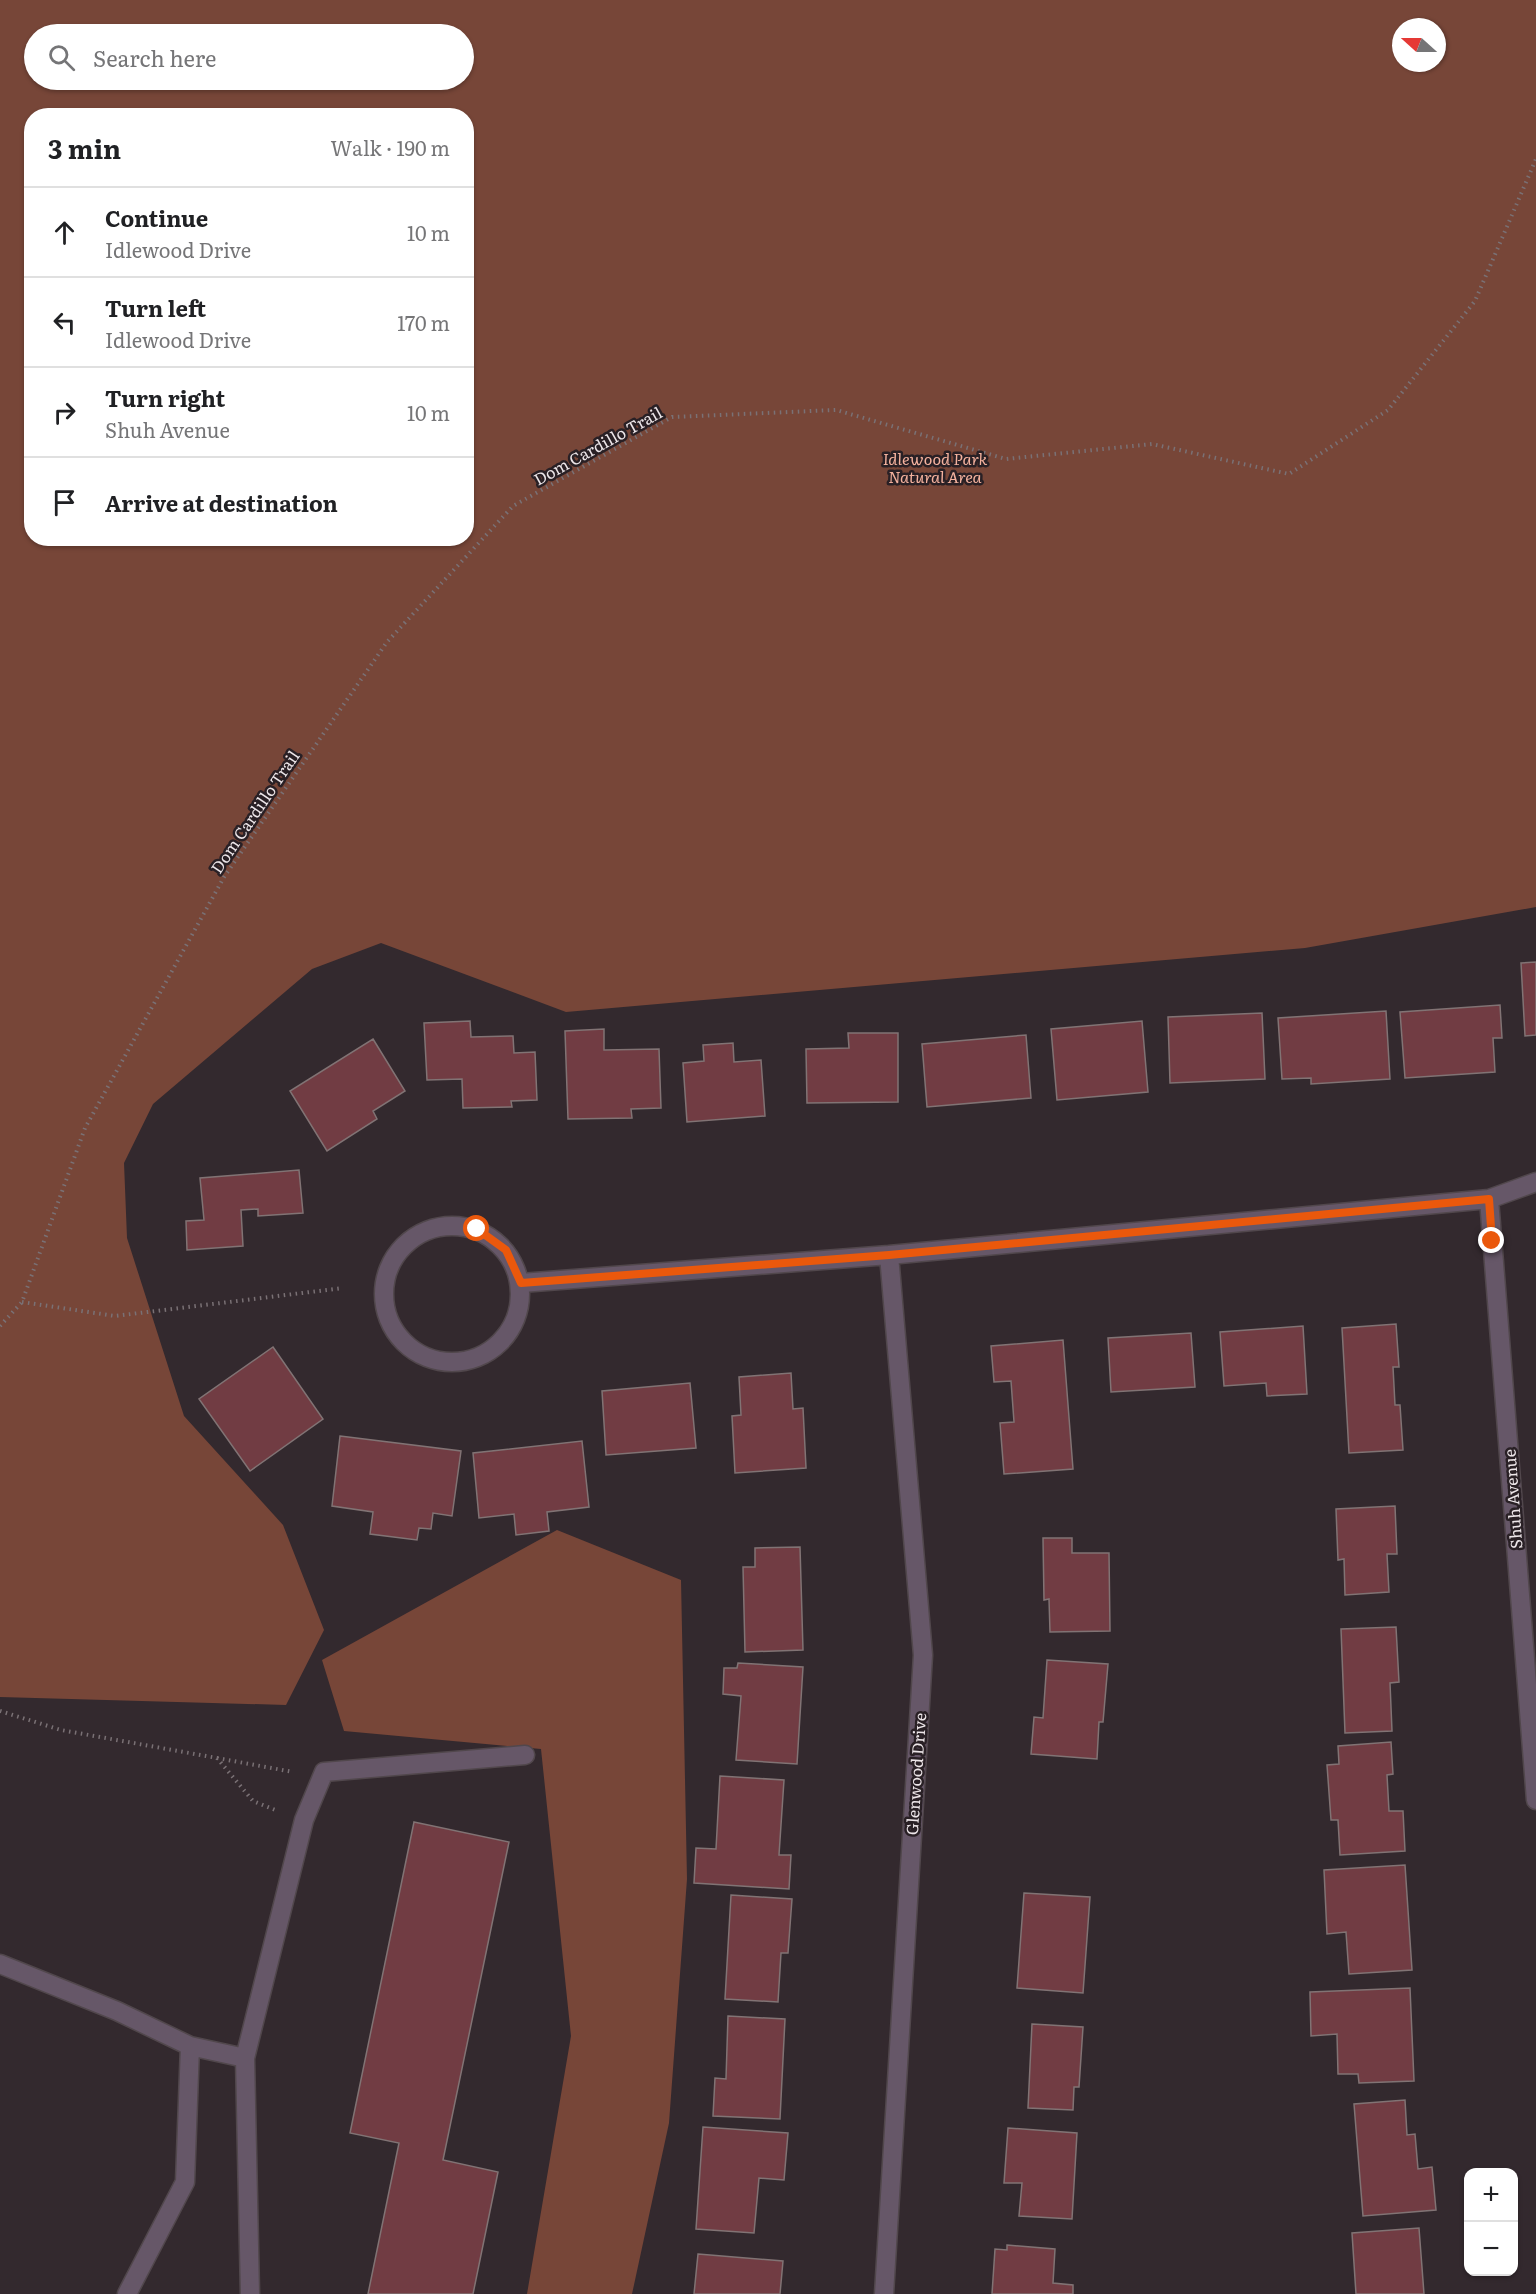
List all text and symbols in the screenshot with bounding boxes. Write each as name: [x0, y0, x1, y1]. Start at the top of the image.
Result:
north arrow: [1392, 18, 1446, 72]
search box: [24, 24, 474, 90]
icon: search: [45, 41, 78, 74]
text: Search here: [93, 41, 216, 74]
text: 3 min: [48, 128, 121, 167]
text: Walk · 190 m: [331, 132, 450, 162]
text: Continue: [105, 201, 208, 234]
icon: ahead: [48, 216, 81, 249]
text: 10 m: [407, 217, 450, 247]
text: Idlewood Drive: [105, 234, 251, 264]
text: Turn left: [105, 291, 206, 324]
icon: left: [48, 306, 81, 339]
text: 170 m: [397, 307, 450, 337]
text: Idlewood Drive: [105, 324, 251, 354]
text: Turn right: [105, 381, 225, 414]
icon: right: [48, 396, 81, 429]
text: 10 m: [407, 397, 450, 427]
street label: Dom Cardillo Trail: [529, 400, 666, 490]
text: Shuh Avenue: [105, 414, 230, 444]
park label: Idlewood Park Natural Area: [883, 446, 988, 488]
icon: arrive: [48, 486, 81, 519]
text: Arrive at destination: [105, 486, 338, 519]
street label: Dom Cardillo Trail: [204, 745, 304, 878]
route start: [463, 1215, 489, 1241]
route end: [1478, 1227, 1504, 1253]
street label: Shuh Avenue: [1497, 1448, 1527, 1550]
street label: Glenwood Drive: [899, 1712, 931, 1836]
map controls: [1464, 2168, 1518, 2276]
button: +: [1464, 2168, 1518, 2222]
button: −: [1464, 2222, 1518, 2276]

